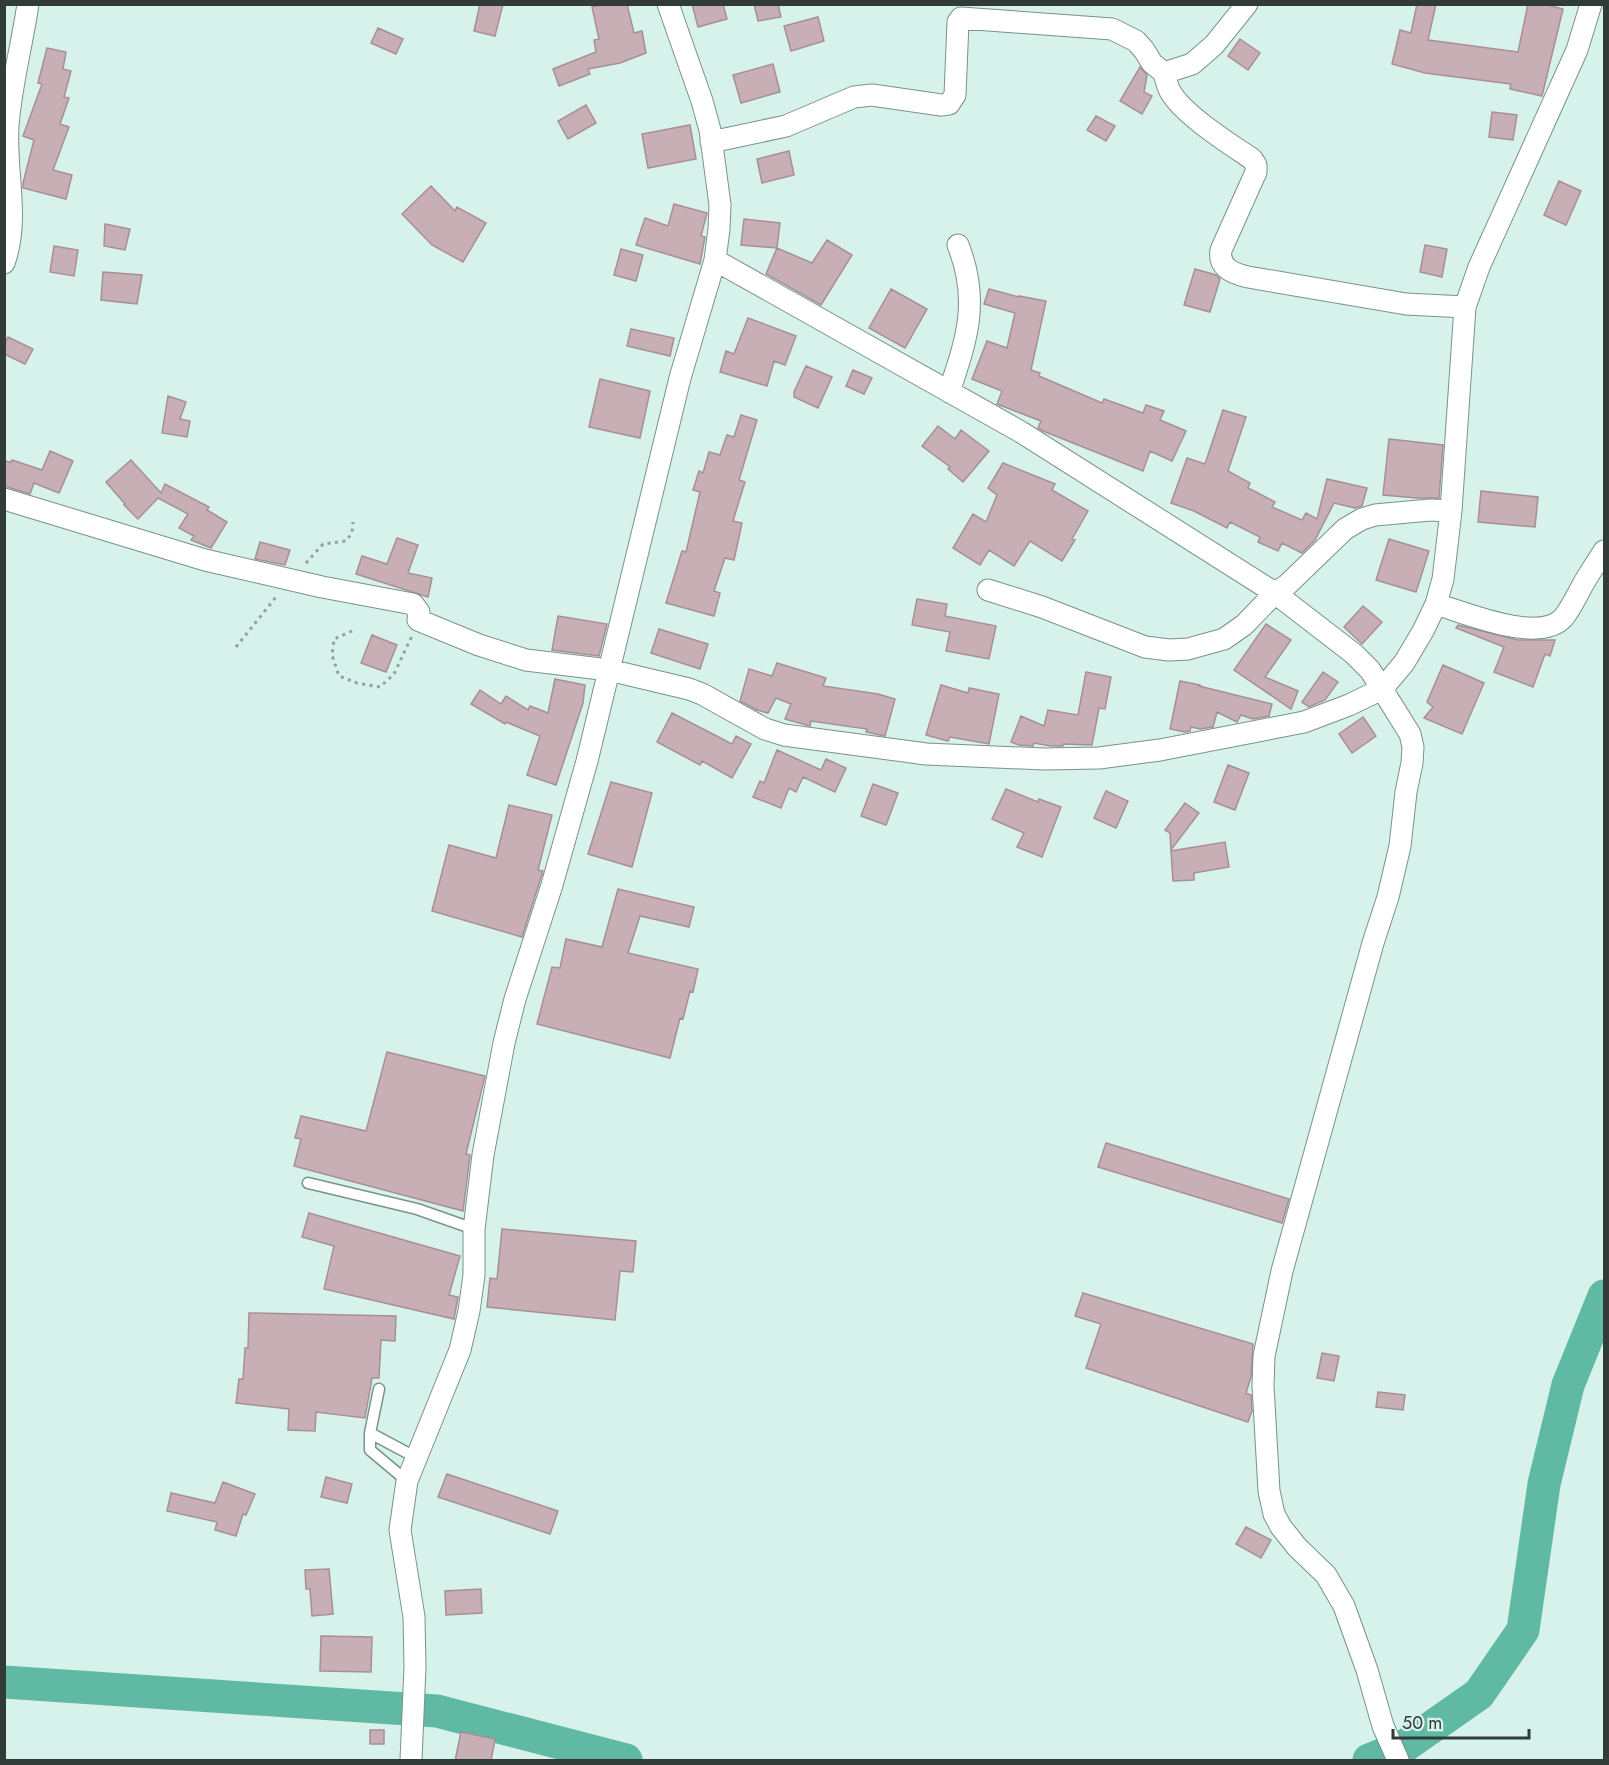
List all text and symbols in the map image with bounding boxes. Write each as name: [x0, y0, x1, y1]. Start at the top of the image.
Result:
scale bar: [1393, 1702, 1530, 1740]
text: 50 m: [1402, 1710, 1442, 1736]

